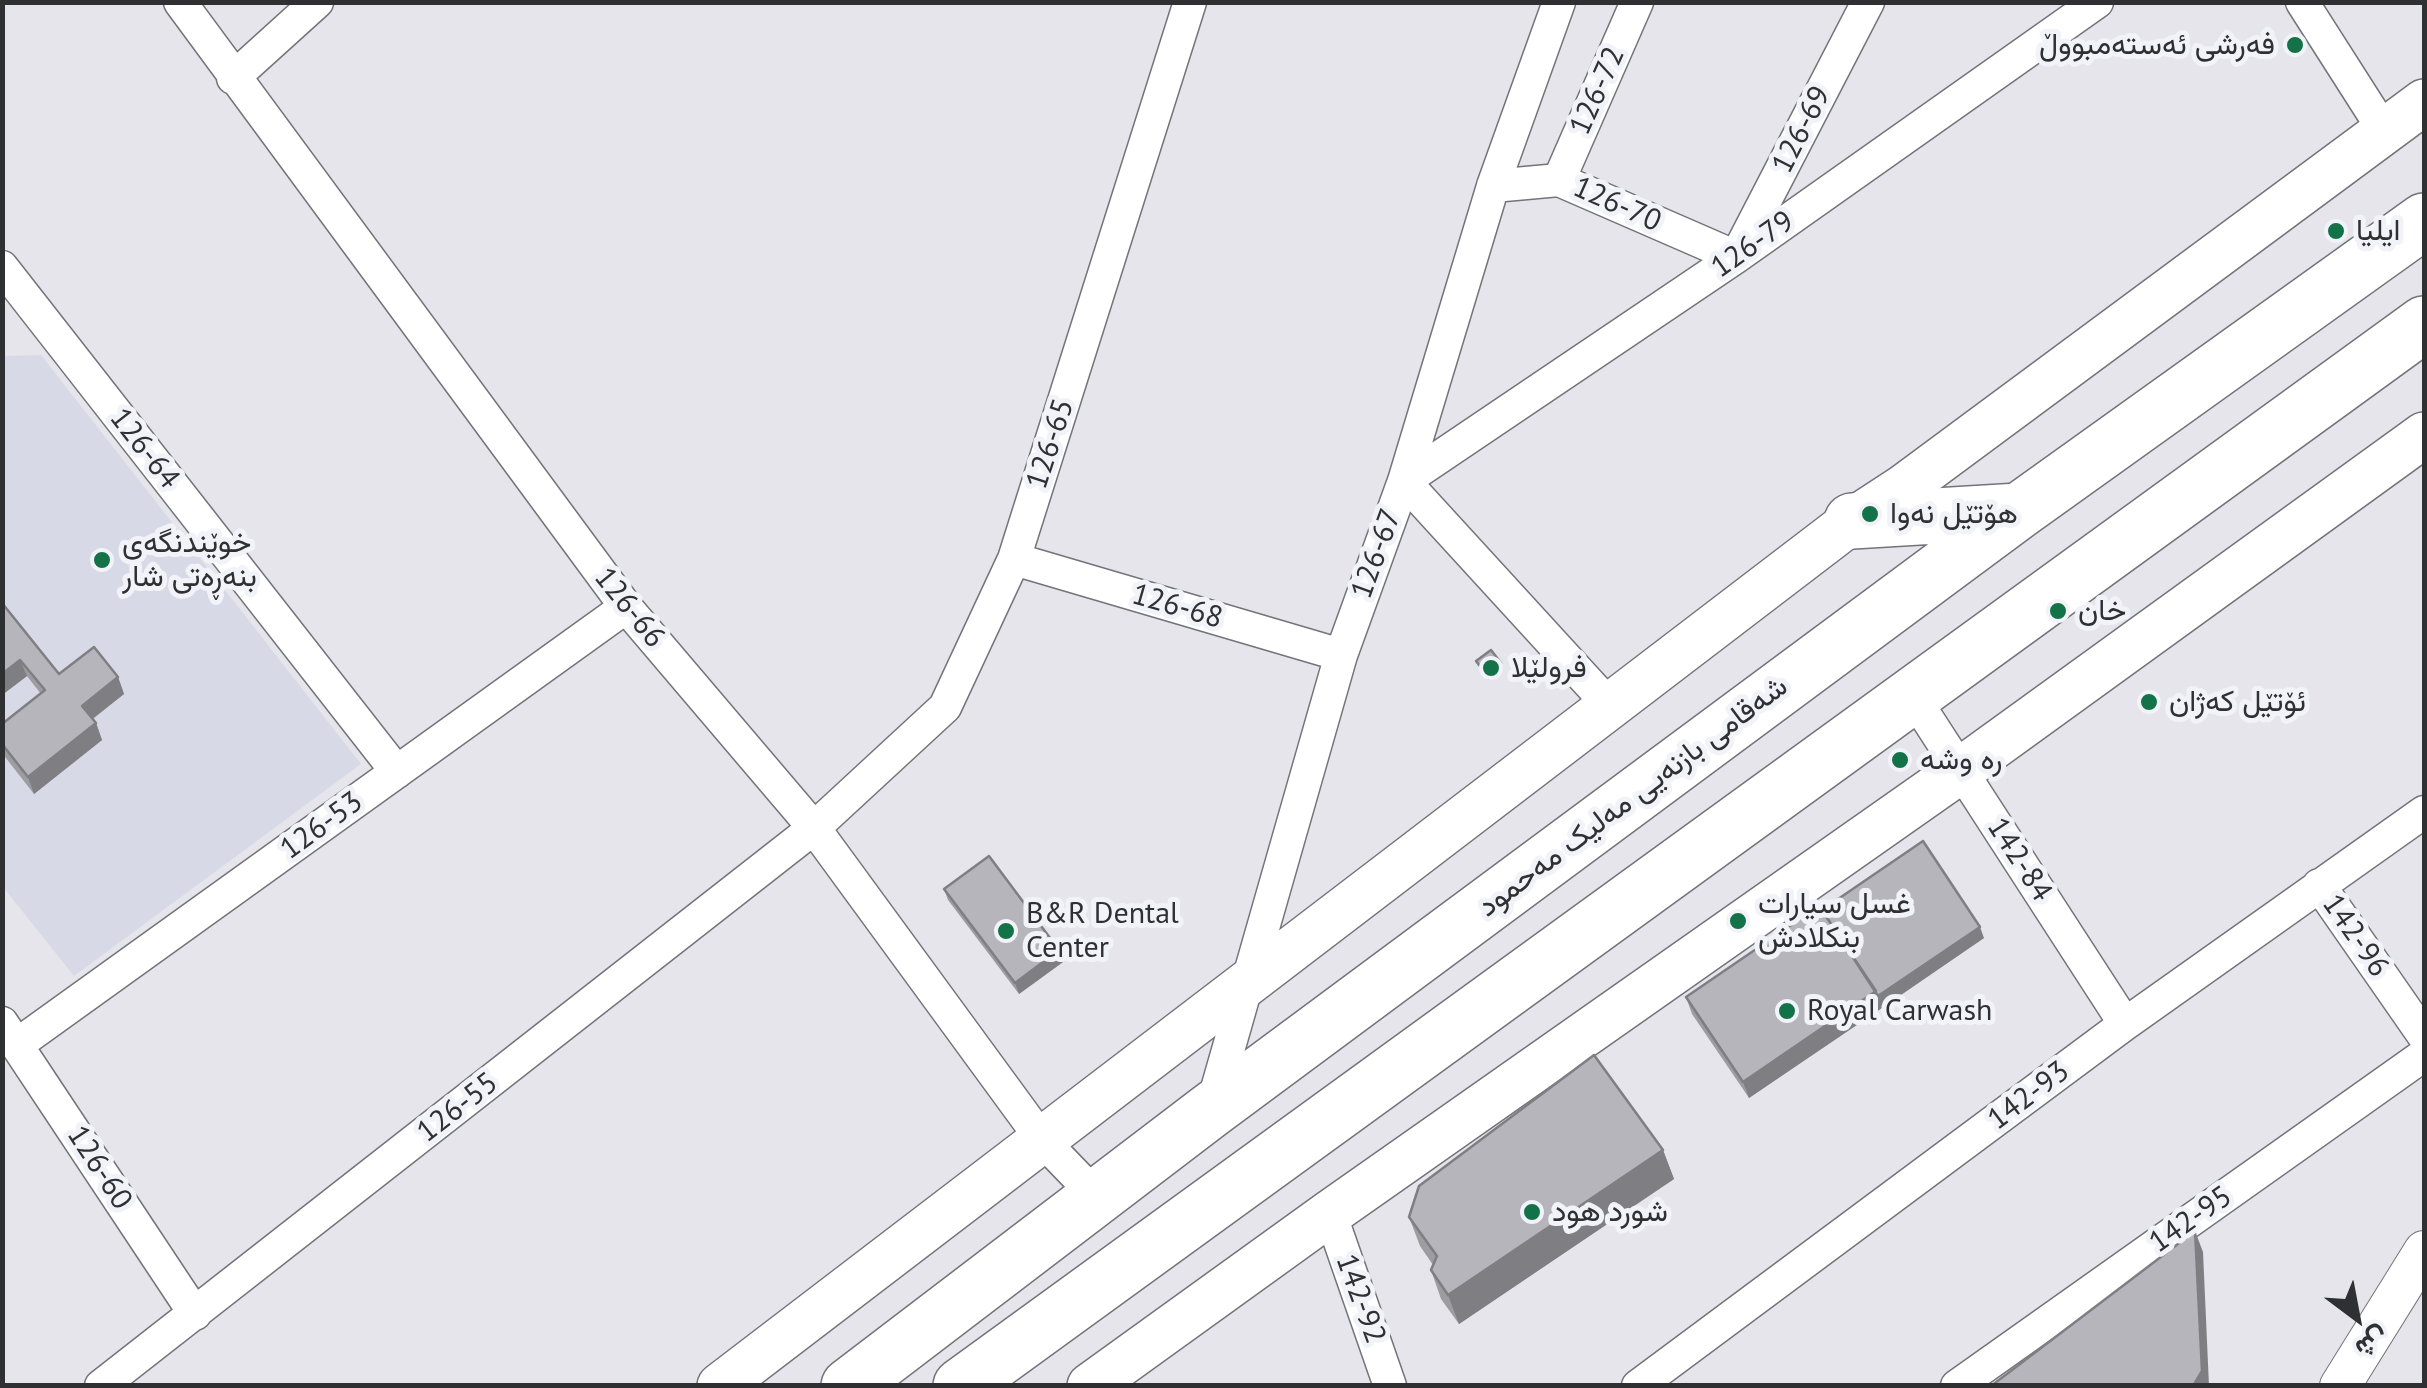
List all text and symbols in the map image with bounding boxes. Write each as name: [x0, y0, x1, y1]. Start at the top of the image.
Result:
place label: فەرشی ئەستەمبووڵ: [2039, 27, 2275, 63]
marker: فەرشی ئەستەمبووڵ: [2284, 34, 2306, 56]
street label: 126-72: [1563, 41, 1633, 141]
street label: 126-69: [1765, 81, 1839, 179]
street label: 126-70: [1567, 170, 1667, 240]
street label: 126-79: [1705, 204, 1801, 286]
place label: ايليا: [2356, 213, 2401, 249]
marker: ايليا: [2325, 220, 2347, 242]
street label: 126-65: [1020, 394, 1082, 494]
street label: 126-64: [101, 401, 187, 497]
place label: هۆتێل نەوا: [1890, 496, 2018, 532]
marker: هۆتێل نەوا: [1859, 503, 1881, 525]
street label: 126-67: [1344, 504, 1410, 604]
place label: خوێندنگەی بنەڕەتی شار: [122, 525, 257, 596]
marker: خوێندنگەی بنەڕەتی شار: [91, 549, 113, 571]
street label: 126-66: [586, 561, 672, 655]
street label: 126-68: [1128, 577, 1226, 637]
place label: خان: [2078, 593, 2126, 629]
marker: خان: [2047, 600, 2069, 622]
place label: فرولێلا: [1511, 650, 1587, 686]
marker: فرولێلا: [1480, 657, 1502, 679]
street label: شەقامی بازنەیی مەلیک مەحمود: [1471, 669, 1795, 925]
place label: ئۆتێل کەژان: [2169, 684, 2306, 720]
marker: ئۆتێل کەژان: [2138, 691, 2160, 713]
place label: ره وشه: [1920, 742, 2002, 778]
marker: ره وشه: [1889, 749, 1911, 771]
street label: 126-53: [274, 784, 370, 868]
street label: 142-84: [1979, 811, 2059, 909]
place label: غسل سيارات بنكلادش: [1758, 886, 1911, 956]
street label: 142-96: [2314, 888, 2396, 984]
place label: B&R Dental Center: [1026, 896, 1179, 966]
marker: غسل سيارات بنكلادش: [1727, 910, 1749, 932]
marker: B&R Dental Center: [995, 920, 1017, 942]
place label: Royal Carwash: [1807, 993, 1992, 1029]
marker: Royal Carwash: [1776, 1000, 1798, 1022]
street label: 142-93: [1981, 1054, 2077, 1138]
street label: 126-55: [410, 1065, 506, 1151]
street label: 126-60: [59, 1119, 139, 1217]
street label: 142-95: [2143, 1179, 2239, 1261]
place label: شورد هود: [1552, 1194, 1668, 1230]
marker: شورد هود: [1521, 1201, 1543, 1223]
street label: 142-92: [1327, 1249, 1393, 1349]
north arrow: [2307, 1268, 2407, 1368]
text: ش: [2349, 1319, 2397, 1368]

